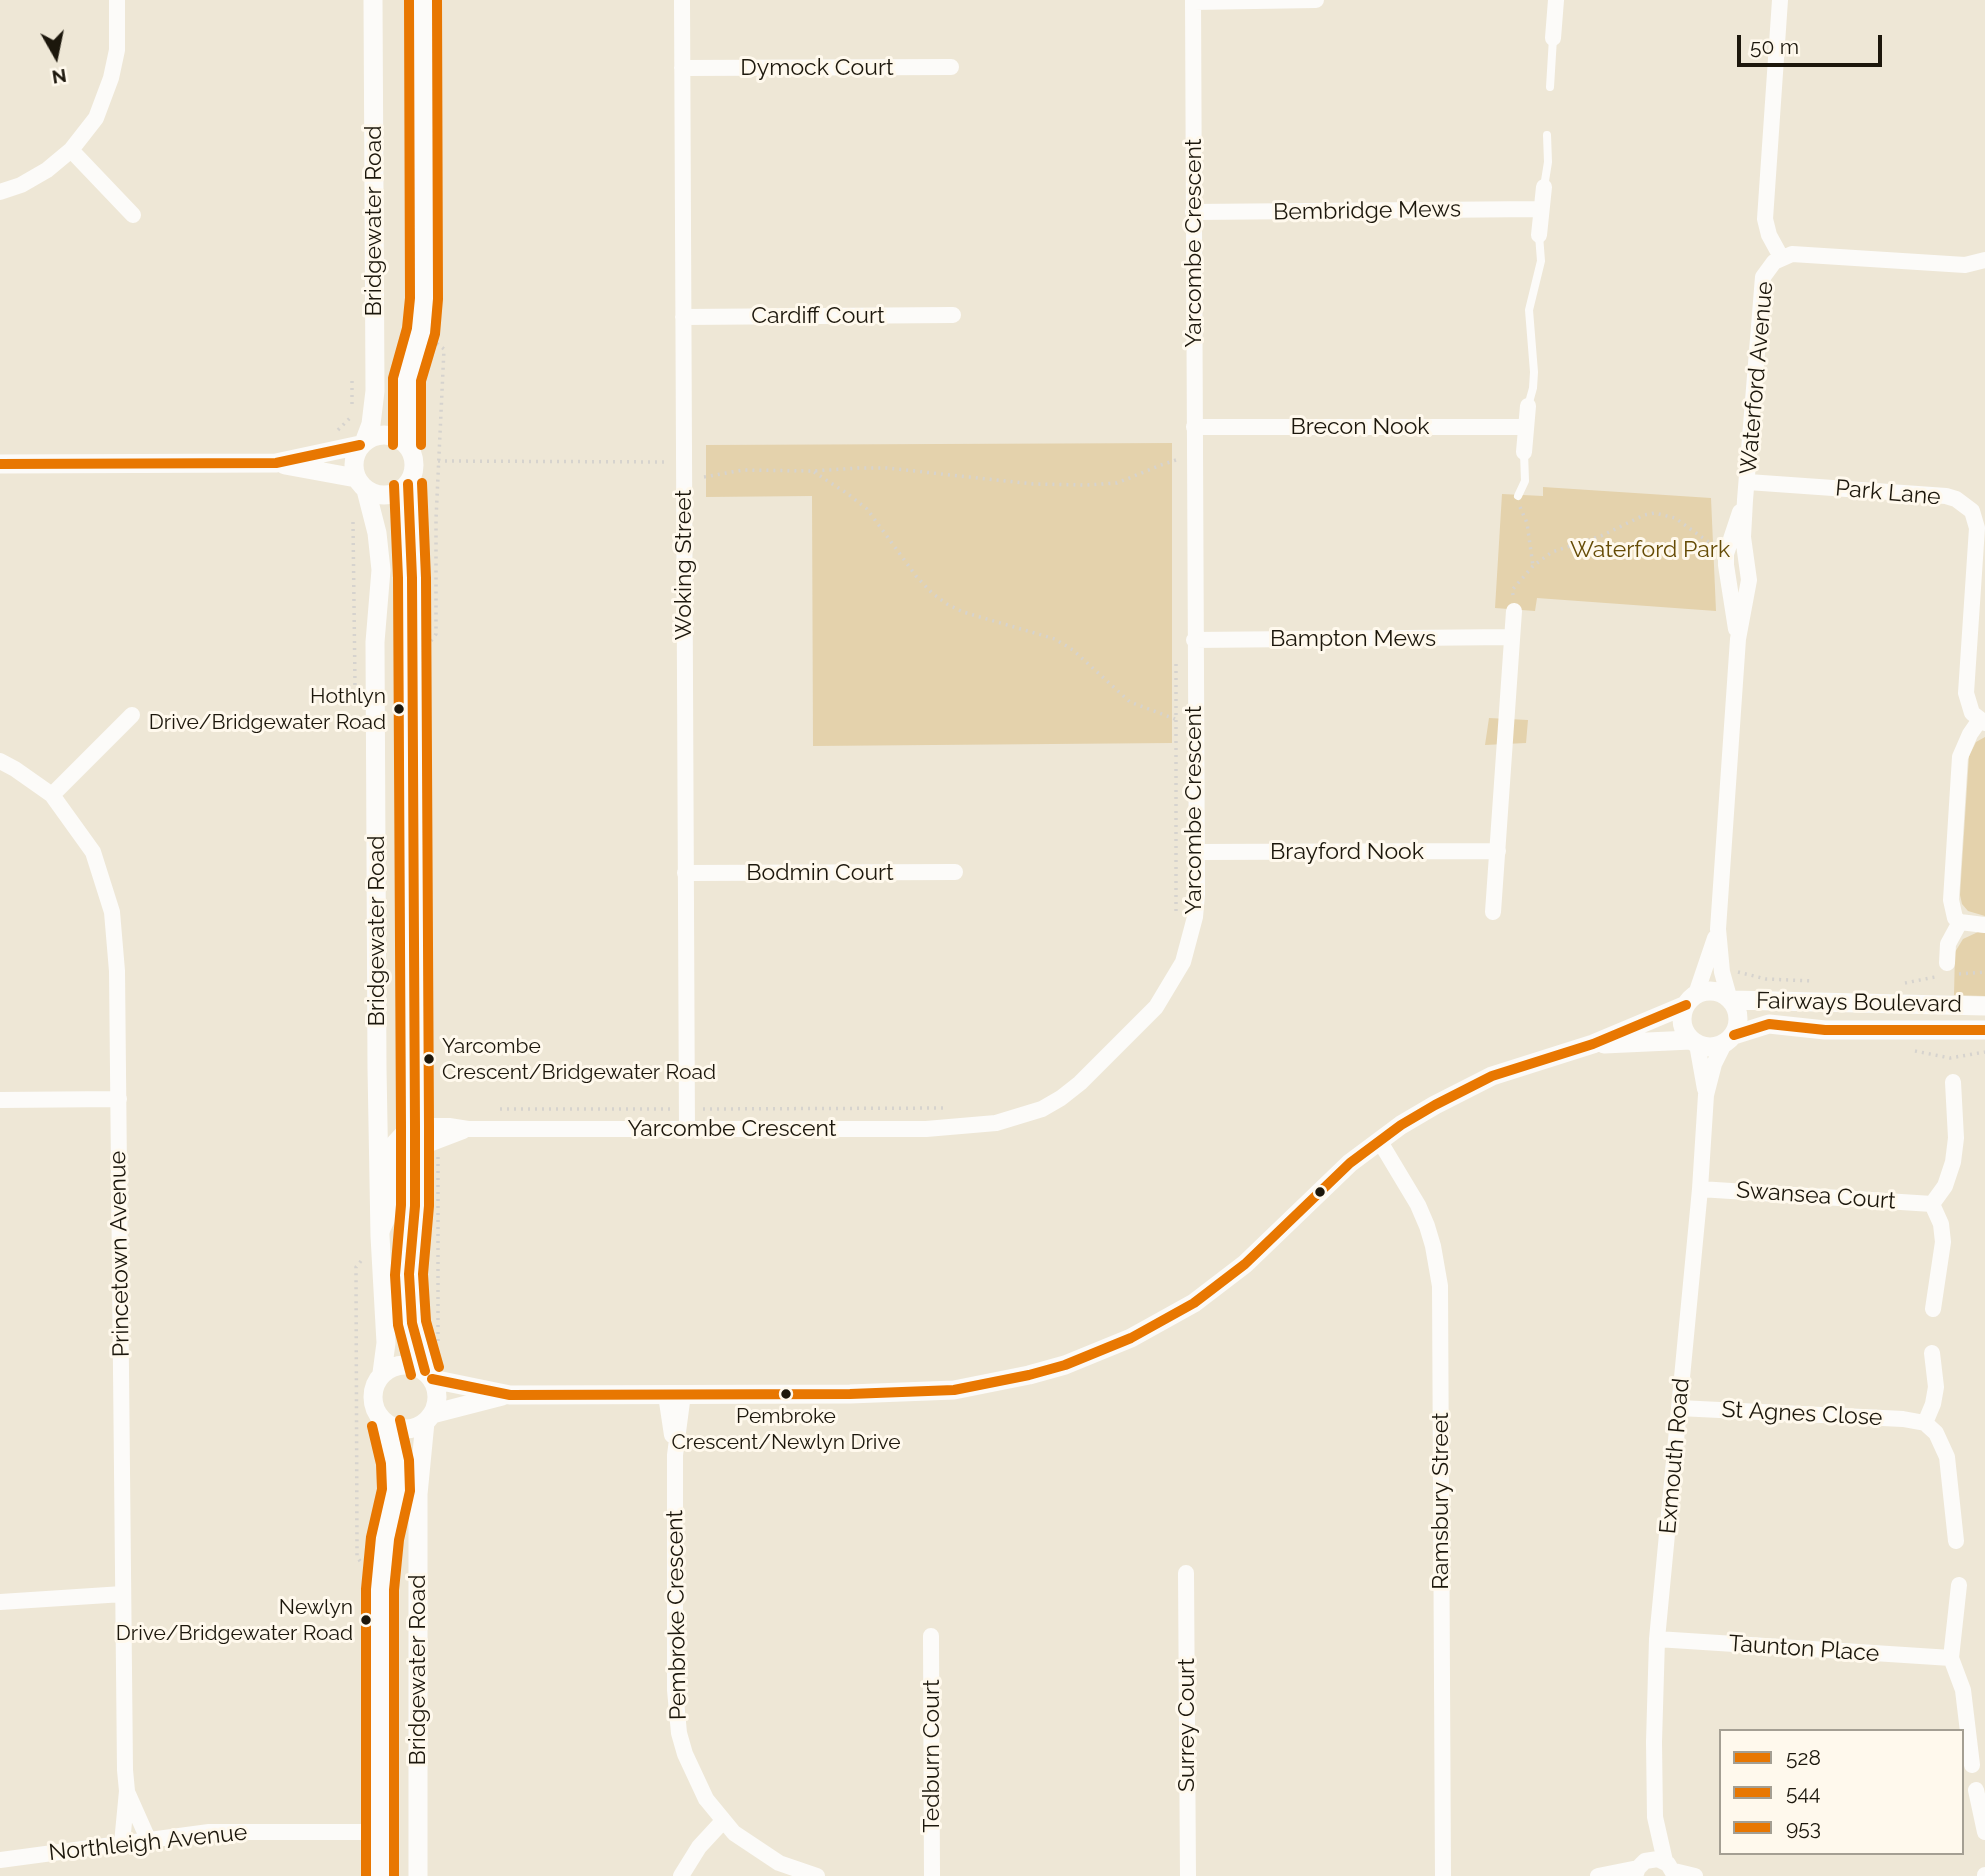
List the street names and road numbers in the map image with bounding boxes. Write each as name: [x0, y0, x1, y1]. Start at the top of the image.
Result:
street label: Dymock Court: [740, 54, 894, 82]
street label: Bridgewater Road: [360, 125, 388, 317]
street label: Yarcombe Crescent: [1180, 138, 1208, 348]
street label: Bembridge Mews: [1273, 196, 1461, 226]
street label: Waterford Avenue: [1735, 280, 1779, 476]
street label: Cardiff Court: [751, 302, 885, 330]
street label: Brecon Nook: [1290, 413, 1430, 441]
street label: Park Lane: [1834, 475, 1942, 511]
street label: Woking Street: [670, 490, 698, 640]
street label: Bampton Mews: [1270, 625, 1436, 653]
street label: Yarcombe Crescent: [1180, 705, 1208, 915]
street label: Bridgewater Road: [363, 835, 391, 1027]
street label: Brayford Nook: [1270, 838, 1424, 866]
street label: Bodmin Court: [746, 859, 894, 887]
street label: Fairways Boulevard: [1756, 987, 1962, 1019]
street label: Yarcombe Crescent: [627, 1115, 837, 1143]
street label: Princetown Avenue: [104, 1151, 136, 1357]
street label: Swansea Court: [1735, 1177, 1897, 1215]
street label: Exmouth Road: [1654, 1377, 1696, 1535]
street label: St Agnes Close: [1721, 1396, 1883, 1432]
street label: Ramsbury Street: [1427, 1412, 1455, 1590]
street label: Pembroke Crescent: [661, 1510, 693, 1720]
street label: Bridgewater Road: [404, 1574, 432, 1766]
street label: Taunton Place: [1728, 1630, 1880, 1668]
street label: Surrey Court: [1173, 1658, 1201, 1792]
street label: Tedburn Court: [918, 1679, 946, 1833]
street label: Northleigh Avenue: [47, 1819, 249, 1867]

